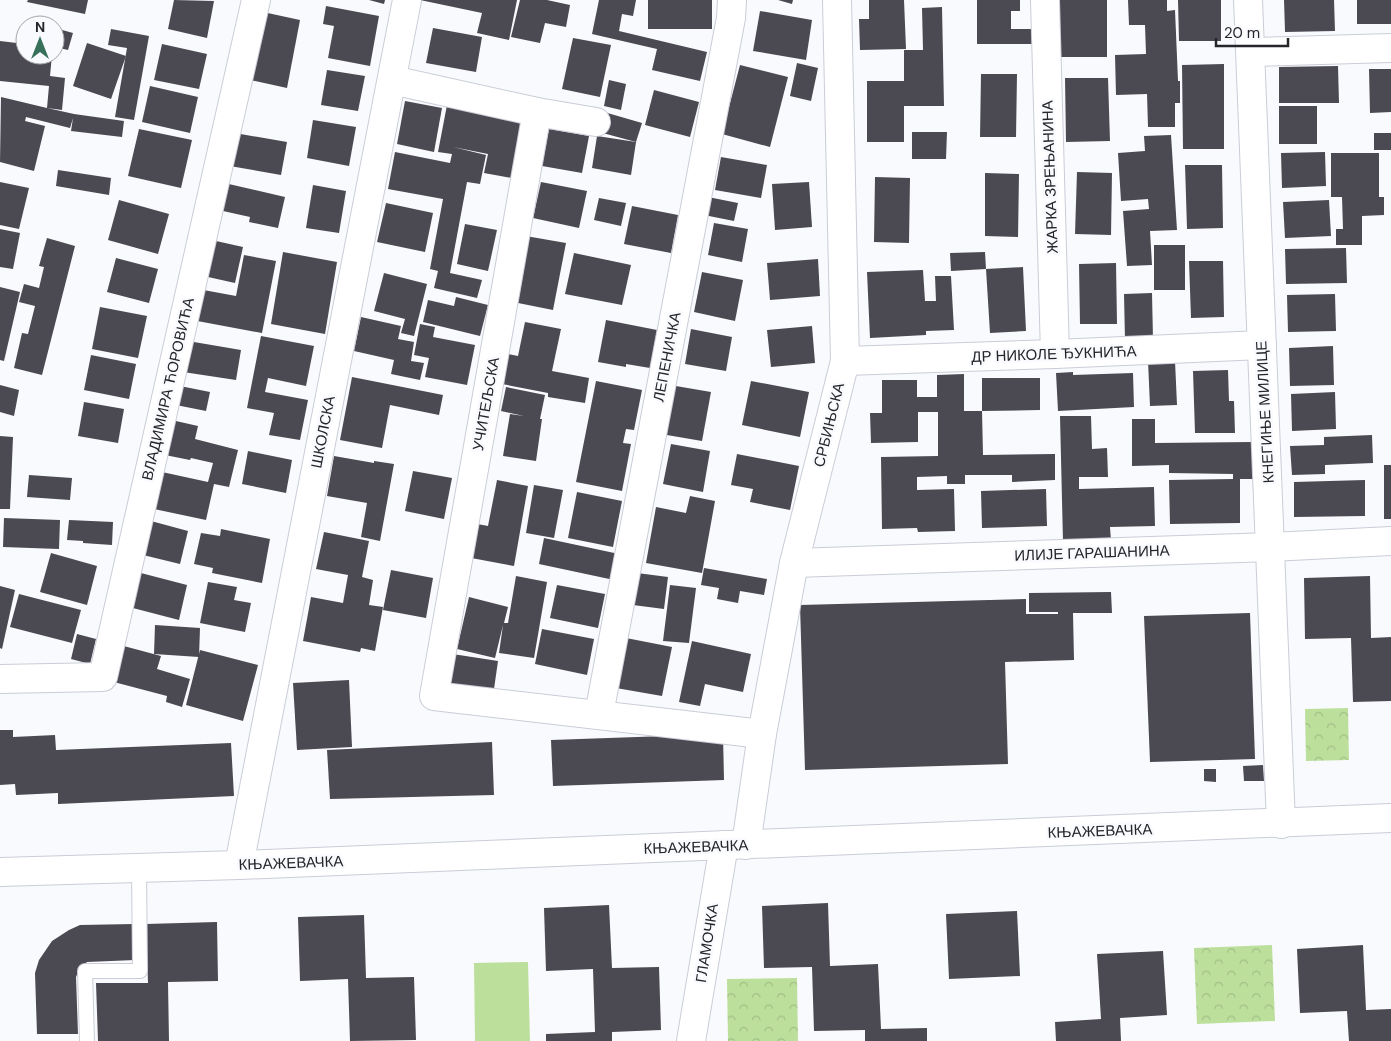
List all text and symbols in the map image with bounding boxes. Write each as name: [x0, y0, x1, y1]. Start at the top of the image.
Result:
north arrow: [15, 15, 65, 65]
scale bar: [1216, 15, 1288, 47]
text: N: [35, 18, 45, 36]
text: 20 m: [1224, 23, 1260, 43]
street label: ЖАРКА ЗРЕЊАНИНА: [1037, 100, 1063, 254]
street label: ВЛАДИМИРА ЋОРОВИЋА: [137, 296, 199, 482]
street label: ЛЕПЕНИЧКА: [649, 310, 685, 404]
street label: КНЕГИЊЕ МИЛИЦЕ: [1251, 340, 1279, 484]
street label: ДР НИКОЛЕ ЂУКНИЋА: [971, 341, 1137, 367]
street label: УЧИТЕЉСКА: [468, 356, 504, 452]
street label: СРБИЊСКА: [809, 381, 849, 469]
street label: ШКОЛСКА: [306, 394, 340, 470]
street label: ИЛИЈЕ ГАРАШАНИНА: [1014, 540, 1170, 566]
street label: КЊАЖЕВАЧКА: [1047, 819, 1153, 843]
street label: КЊАЖЕВАЧКА: [643, 835, 749, 859]
street label: КЊАЖЕВАЧКА: [238, 851, 344, 875]
street label: ГЛАМОЧКА: [691, 902, 723, 984]

